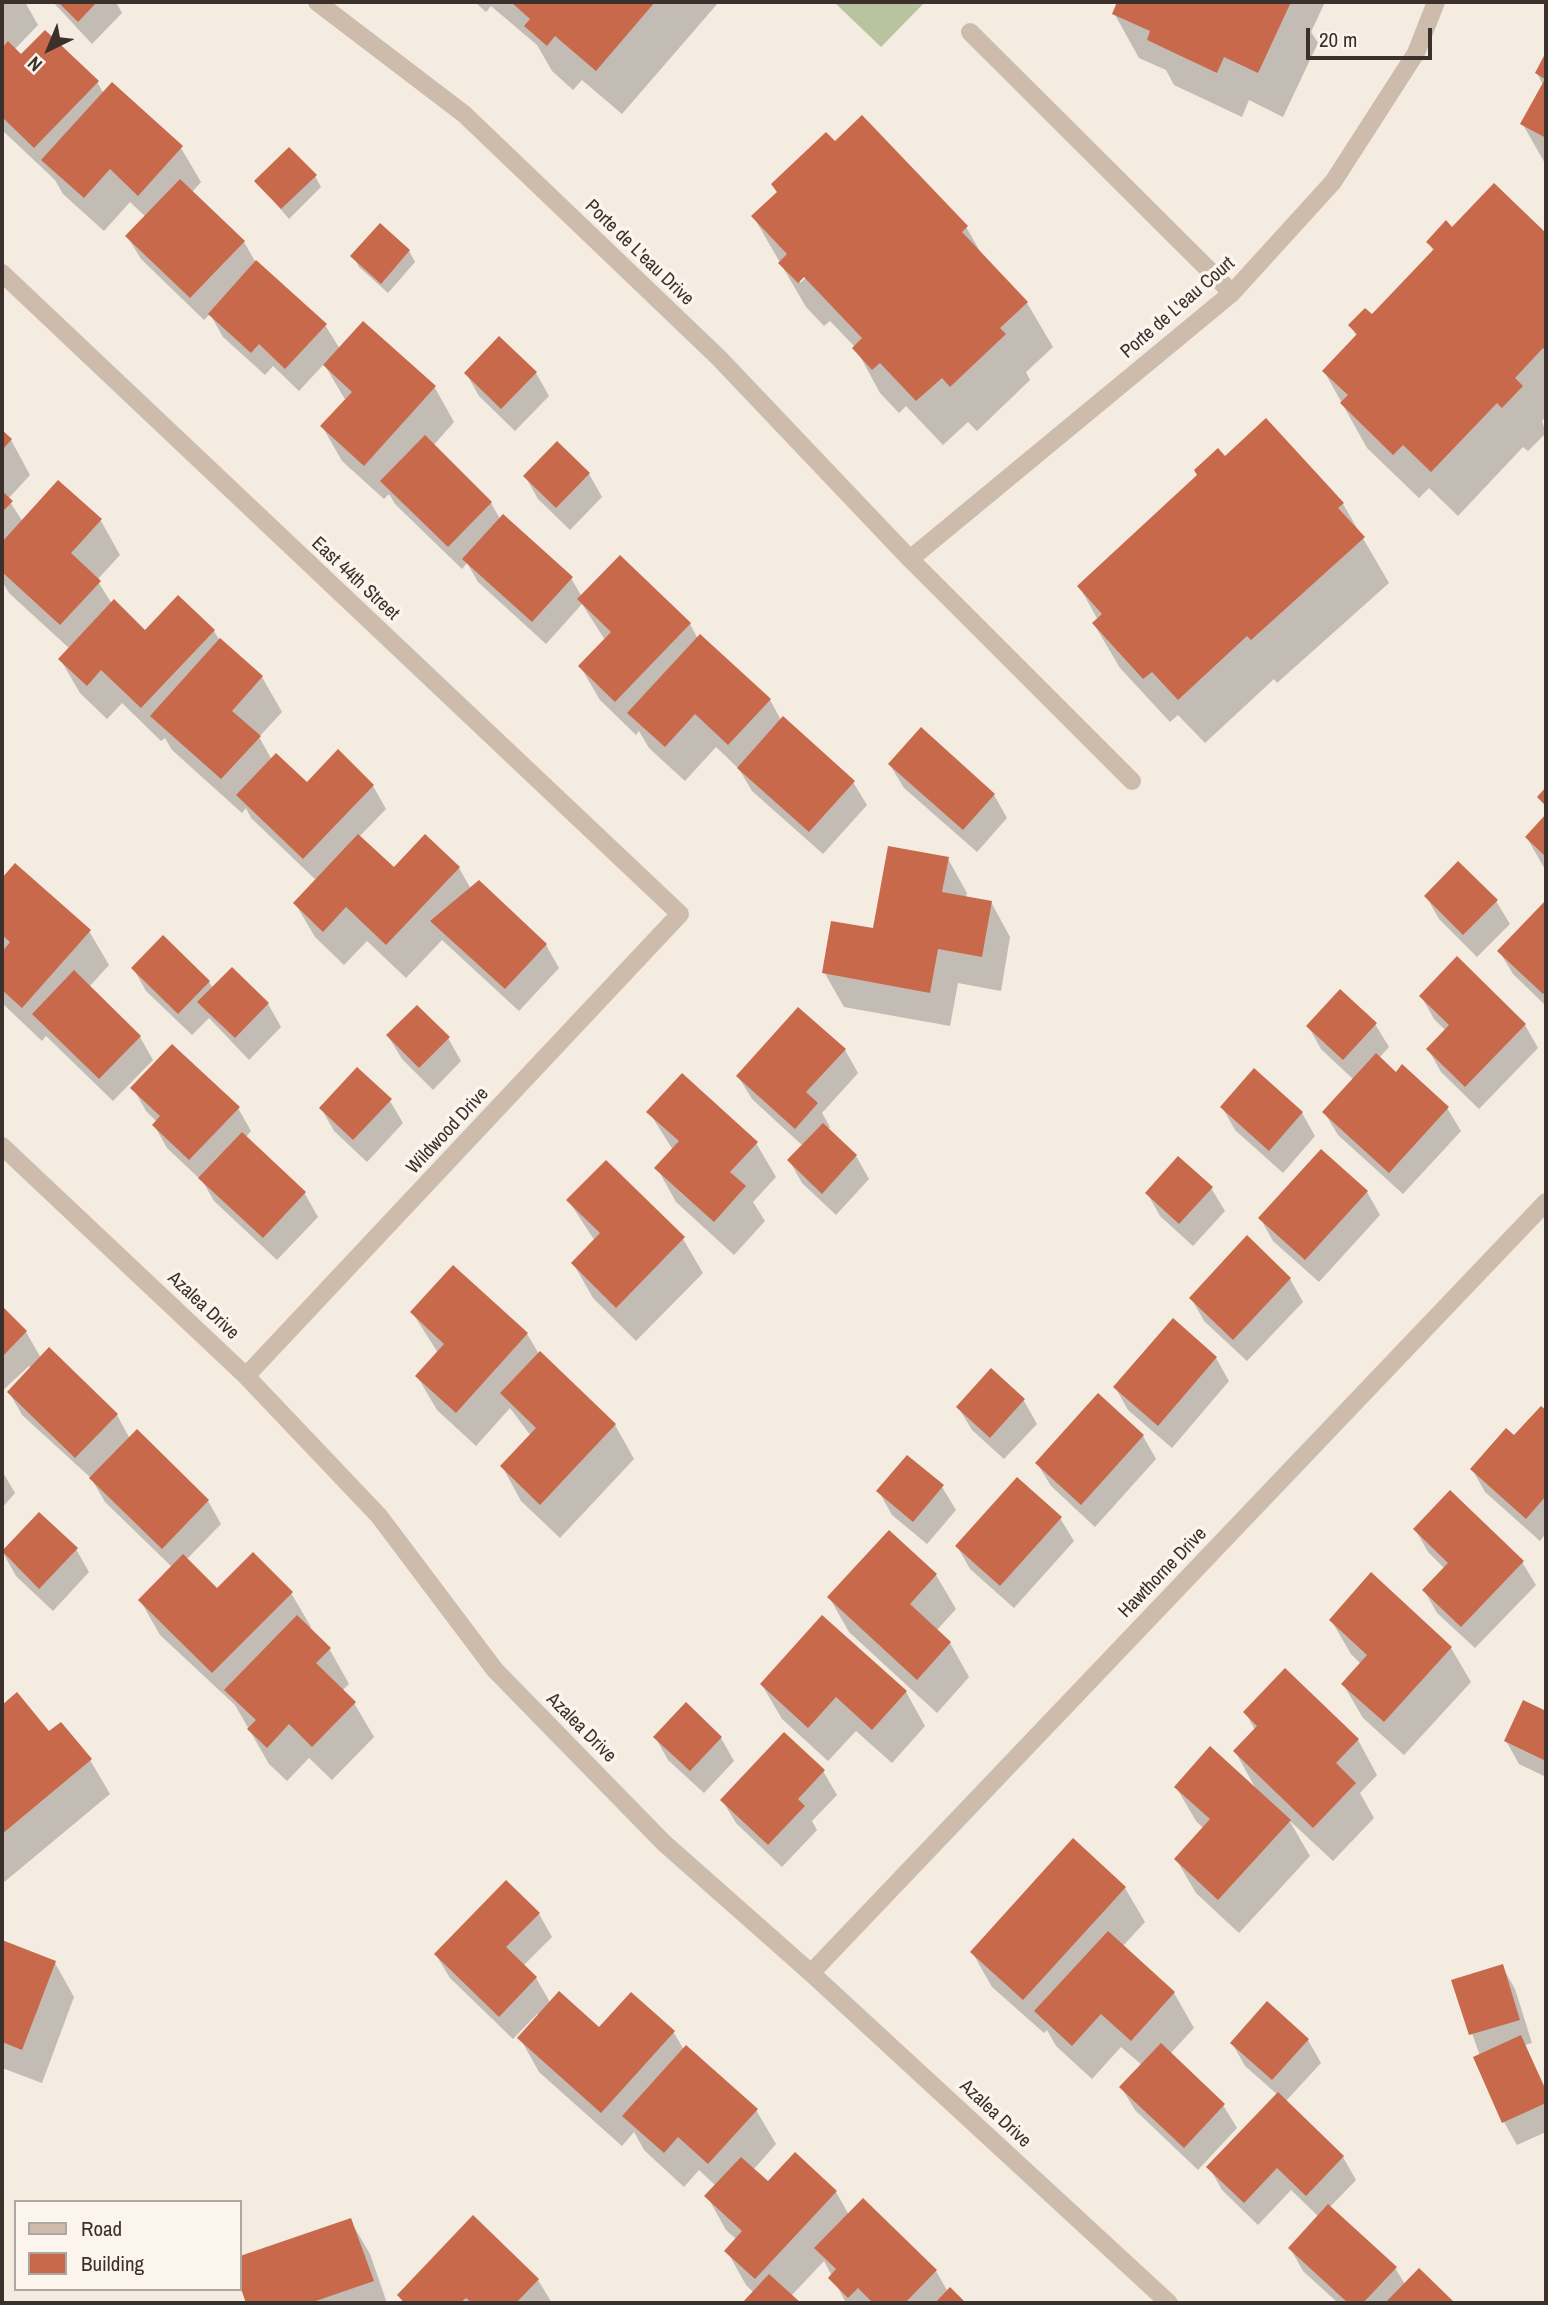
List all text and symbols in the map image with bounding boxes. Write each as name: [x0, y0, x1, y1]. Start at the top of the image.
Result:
north arrow: [14, 14, 84, 84]
scale bar: [1310, 14, 1436, 58]
text: 20 m: [1319, 25, 1357, 54]
text: N: [22, 51, 48, 78]
street label: Porte de L'eau Drive: [580, 195, 698, 311]
street label: Porte de L'eau Court: [1116, 252, 1240, 364]
street label: East 44th Street: [306, 533, 404, 625]
street label: Wildwood Drive: [402, 1083, 494, 1179]
street label: Azalea Drive: [163, 1267, 243, 1345]
street label: Hawthorne Drive: [1114, 1523, 1212, 1623]
street label: Azalea Drive: [541, 1688, 621, 1768]
street label: Azalea Drive: [955, 2075, 1035, 2153]
legend: [14, 2200, 242, 2291]
text: Road: [81, 2214, 122, 2243]
text: Building: [81, 2249, 144, 2278]

